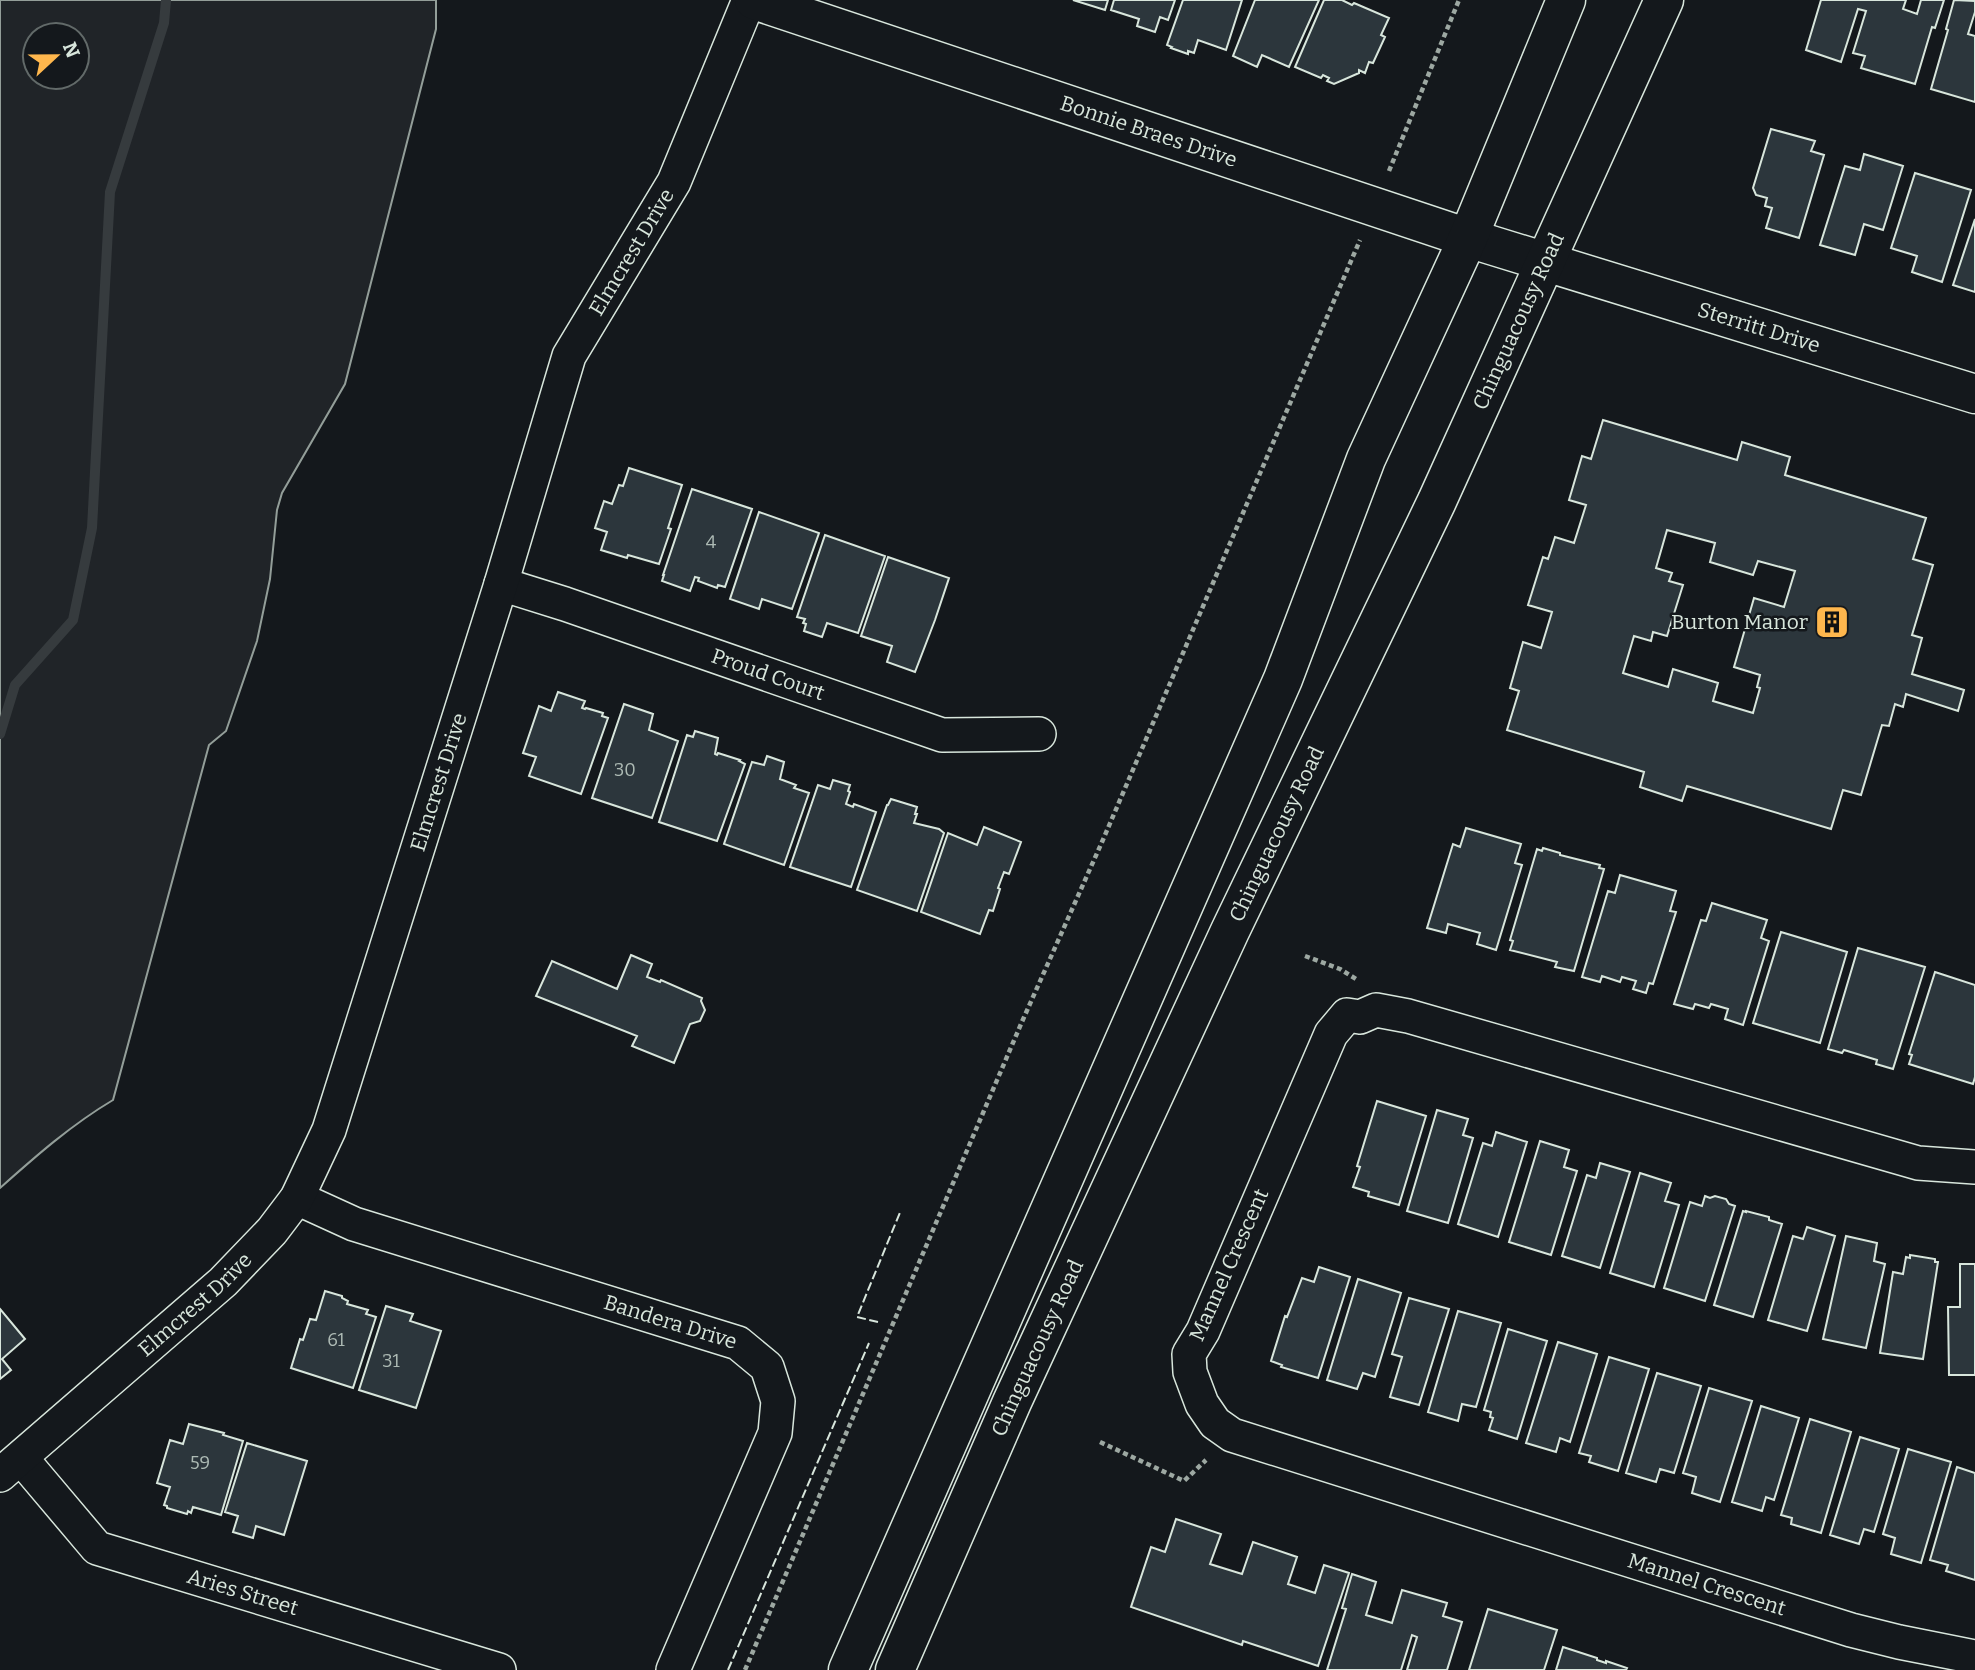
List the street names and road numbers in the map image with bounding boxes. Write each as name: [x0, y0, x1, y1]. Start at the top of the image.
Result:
street label: Bonnie Braes Drive: [1057, 90, 1240, 173]
street label: Elmcrest Drive: [584, 184, 680, 320]
street label: Chinguacousy Road: [1467, 229, 1570, 414]
street label: Sterritt Drive: [1695, 296, 1823, 359]
street label: Proud Court: [708, 643, 828, 706]
street label: Elmcrest Drive: [405, 710, 473, 854]
street label: Chinguacousy Road: [1223, 742, 1330, 926]
street label: Mannel Crescent: [1184, 1184, 1274, 1345]
street label: Elmcrest Drive: [133, 1247, 257, 1362]
street label: Chinguacousy Road: [986, 1255, 1089, 1440]
street label: Bandera Drive: [601, 1289, 740, 1355]
street label: Mannel Crescent: [1624, 1547, 1789, 1622]
street label: Aries Street: [184, 1563, 302, 1621]

